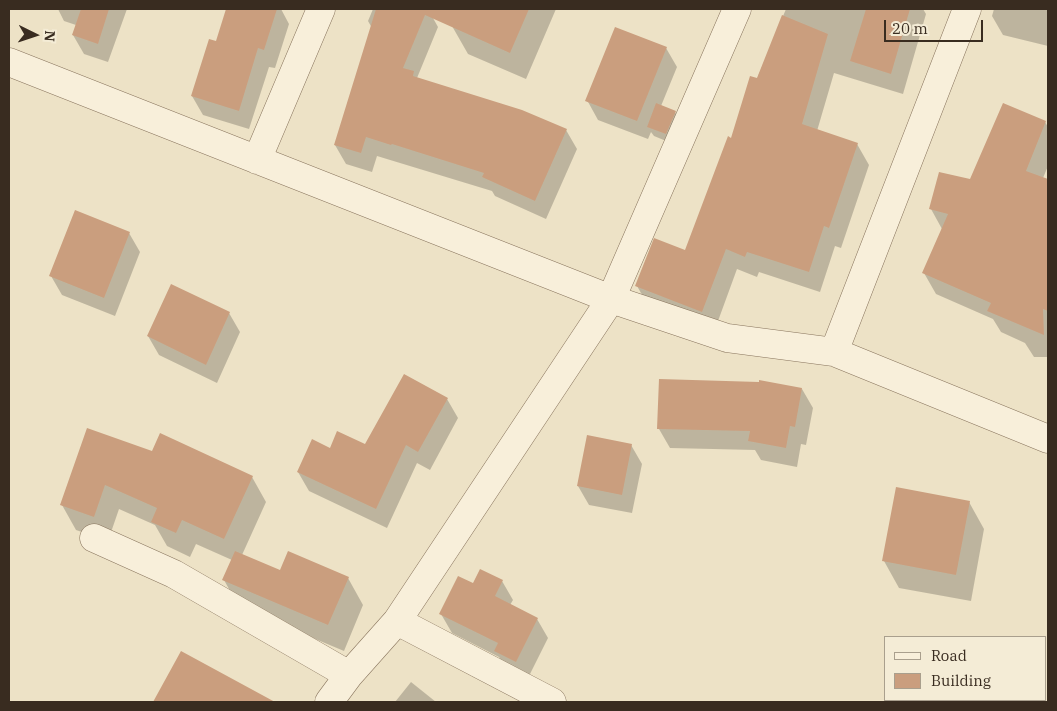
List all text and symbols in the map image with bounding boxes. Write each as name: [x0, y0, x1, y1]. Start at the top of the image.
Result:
north arrow: [10, 10, 60, 60]
scale bar: [887, 10, 986, 42]
text: 20 m: [892, 19, 928, 38]
text: N: [41, 30, 59, 42]
legend: [884, 636, 1047, 701]
text: Road: [931, 646, 967, 665]
text: Building: [931, 671, 991, 690]

